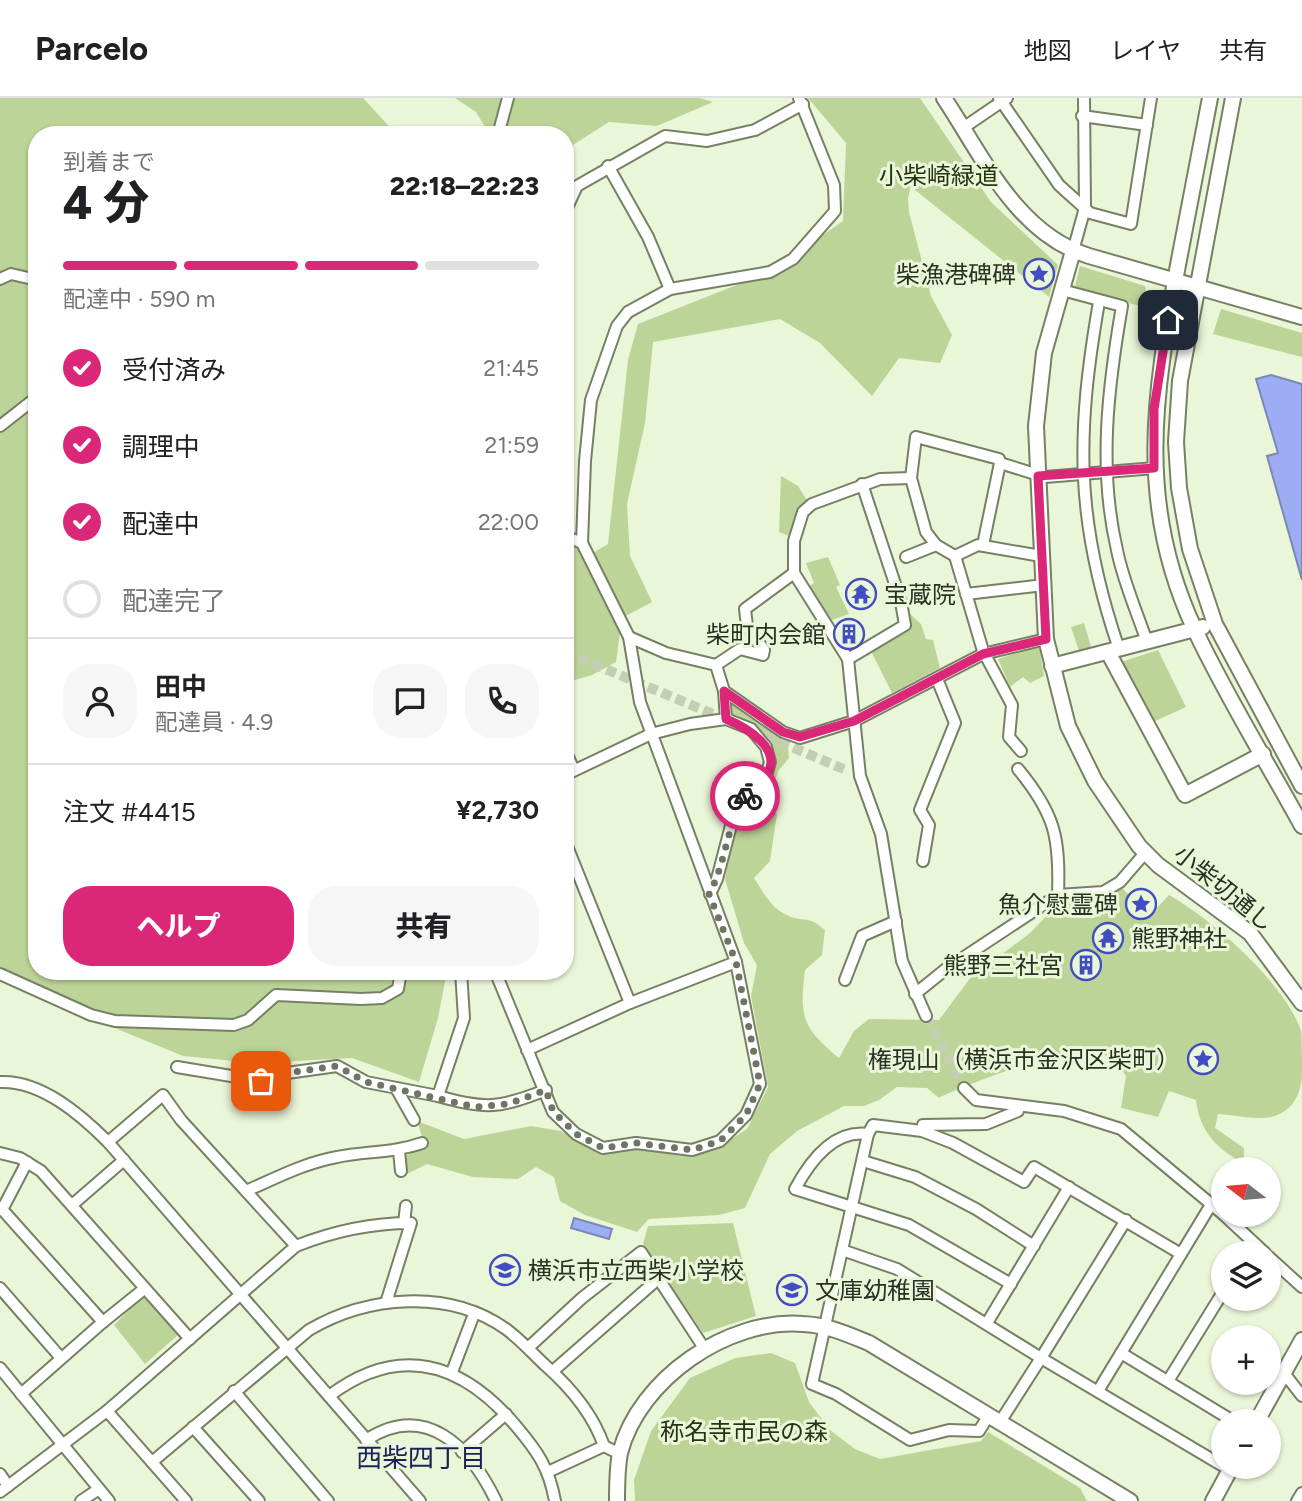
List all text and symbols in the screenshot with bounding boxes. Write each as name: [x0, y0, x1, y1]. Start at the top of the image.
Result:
text: Parcelo: [35, 29, 148, 68]
text: 地図: [1024, 36, 1072, 65]
text: レイヤ: [1110, 36, 1181, 65]
text: 共有: [1219, 36, 1267, 65]
text: 到着まで: [63, 148, 155, 176]
park label: 小柴崎緑道: [879, 161, 999, 190]
text: 22:18–22:23: [390, 170, 539, 202]
text: 4 分: [63, 175, 149, 231]
place icon: 柴漁港碑碑: [1022, 257, 1056, 291]
place label: 柴漁港碑碑: [896, 260, 1016, 289]
text: 配達中 · 590 m: [63, 285, 215, 313]
pin: [1138, 290, 1198, 350]
icon: home: [1149, 301, 1187, 339]
icon: check: [63, 349, 101, 387]
text: 受付済み: [122, 354, 226, 386]
text: 21:45: [483, 354, 539, 382]
icon: check: [63, 426, 101, 464]
text: 調理中: [122, 431, 200, 463]
text: 21:59: [485, 431, 539, 459]
icon: check: [63, 503, 101, 541]
text: 配達中: [122, 508, 200, 540]
text: 22:00: [478, 508, 539, 536]
temple icon: 宝蔵院: [844, 577, 878, 611]
place label: 宝蔵院: [884, 580, 956, 609]
text: 配達完了: [122, 585, 226, 617]
building icon: 柴町内会館: [832, 617, 866, 651]
place label: 柴町内会館: [706, 620, 826, 649]
button: person: [63, 664, 137, 738]
button: chat: [373, 664, 447, 738]
button: phone: [465, 664, 539, 738]
text: 田中: [155, 671, 207, 703]
text: 配達員 · 4.9: [155, 708, 273, 736]
courier: [710, 761, 780, 831]
icon: bike: [726, 777, 764, 815]
text: ¥2,730: [456, 794, 539, 826]
text: 注文 #4415: [63, 796, 196, 828]
street label: 小柴切通し: [1168, 839, 1280, 937]
button: ヘルプ: [63, 886, 294, 966]
button: 共有: [308, 886, 539, 966]
place icon: 魚介慰霊碑: [1124, 887, 1158, 921]
place label: 魚介慰霊碑: [998, 890, 1118, 919]
temple icon: 熊野神社: [1091, 921, 1125, 955]
place label: 熊野神社: [1131, 924, 1227, 953]
building icon: 熊野三社宮: [1069, 948, 1103, 982]
place label: 熊野三社宮: [943, 951, 1063, 980]
place icon: 権現山（横浜市金沢区柴町）: [1186, 1042, 1220, 1076]
place label: 権現山（横浜市金沢区柴町）: [868, 1045, 1180, 1074]
pin: [231, 1051, 291, 1111]
icon: bag: [242, 1062, 280, 1100]
north arrow: [1211, 1157, 1281, 1227]
map controls: [1211, 1157, 1281, 1479]
button: layers: [1211, 1241, 1281, 1311]
school or university icon: 横浜市立西柴小学校: [488, 1253, 522, 1287]
place label: 横浜市立西柴小学校: [528, 1256, 744, 1285]
school or university icon: 文庫幼稚園: [775, 1273, 809, 1307]
place label: 文庫幼稚園: [815, 1276, 935, 1305]
button: +: [1211, 1325, 1281, 1395]
button: −: [1211, 1409, 1281, 1479]
park label: 称名寺市民の森: [660, 1417, 828, 1446]
district label: 西柴四丁目: [356, 1442, 486, 1474]

